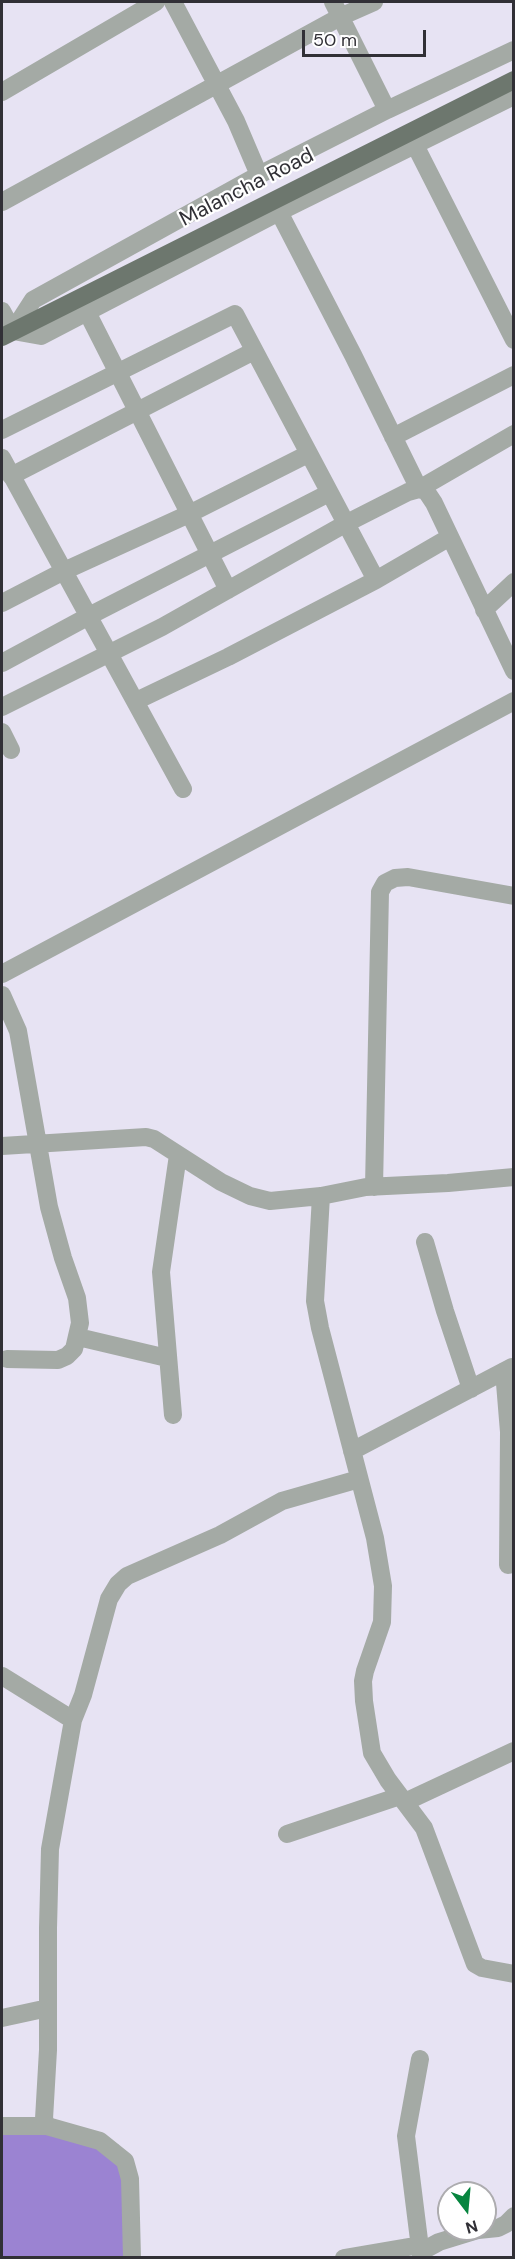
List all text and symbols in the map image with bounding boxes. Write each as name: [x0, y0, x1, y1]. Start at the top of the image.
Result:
scale bar: [305, 18, 430, 56]
text: 50 m: [313, 28, 357, 52]
street label: Malancha Road: [176, 143, 318, 233]
north arrow: [437, 2181, 497, 2241]
text: N: [463, 2215, 480, 2239]

